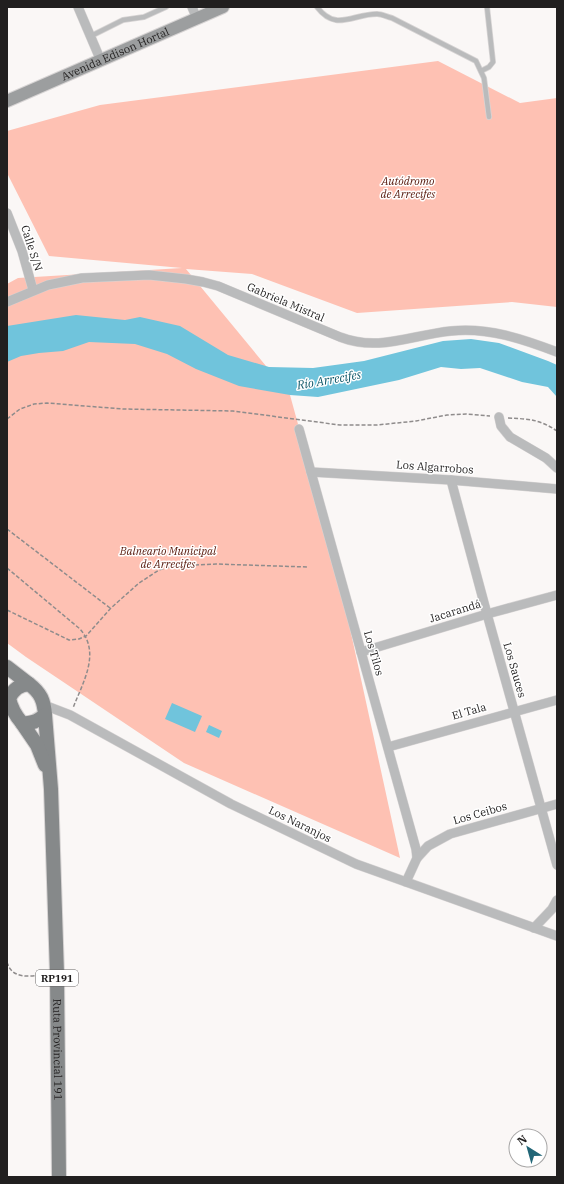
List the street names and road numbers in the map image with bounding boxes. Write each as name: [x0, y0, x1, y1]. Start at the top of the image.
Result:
street label: Avenida Edison Hortal: [59, 24, 171, 84]
street label: Calle S/N: [18, 223, 46, 273]
street label: Gabriela Mistral: [245, 279, 327, 325]
street label: Los Algarrobos: [396, 457, 474, 477]
street label: Jacarandá: [427, 597, 483, 625]
street label: Los Tilos: [361, 629, 387, 677]
street label: Los Sauces: [500, 641, 530, 699]
street label: El Tala: [450, 699, 488, 723]
street label: Los Ceibos: [451, 799, 509, 827]
street label: Los Naranjos: [266, 803, 334, 845]
road number: RP191: [36, 970, 78, 986]
street label: Ruta Provincial 191: [50, 999, 65, 1101]

